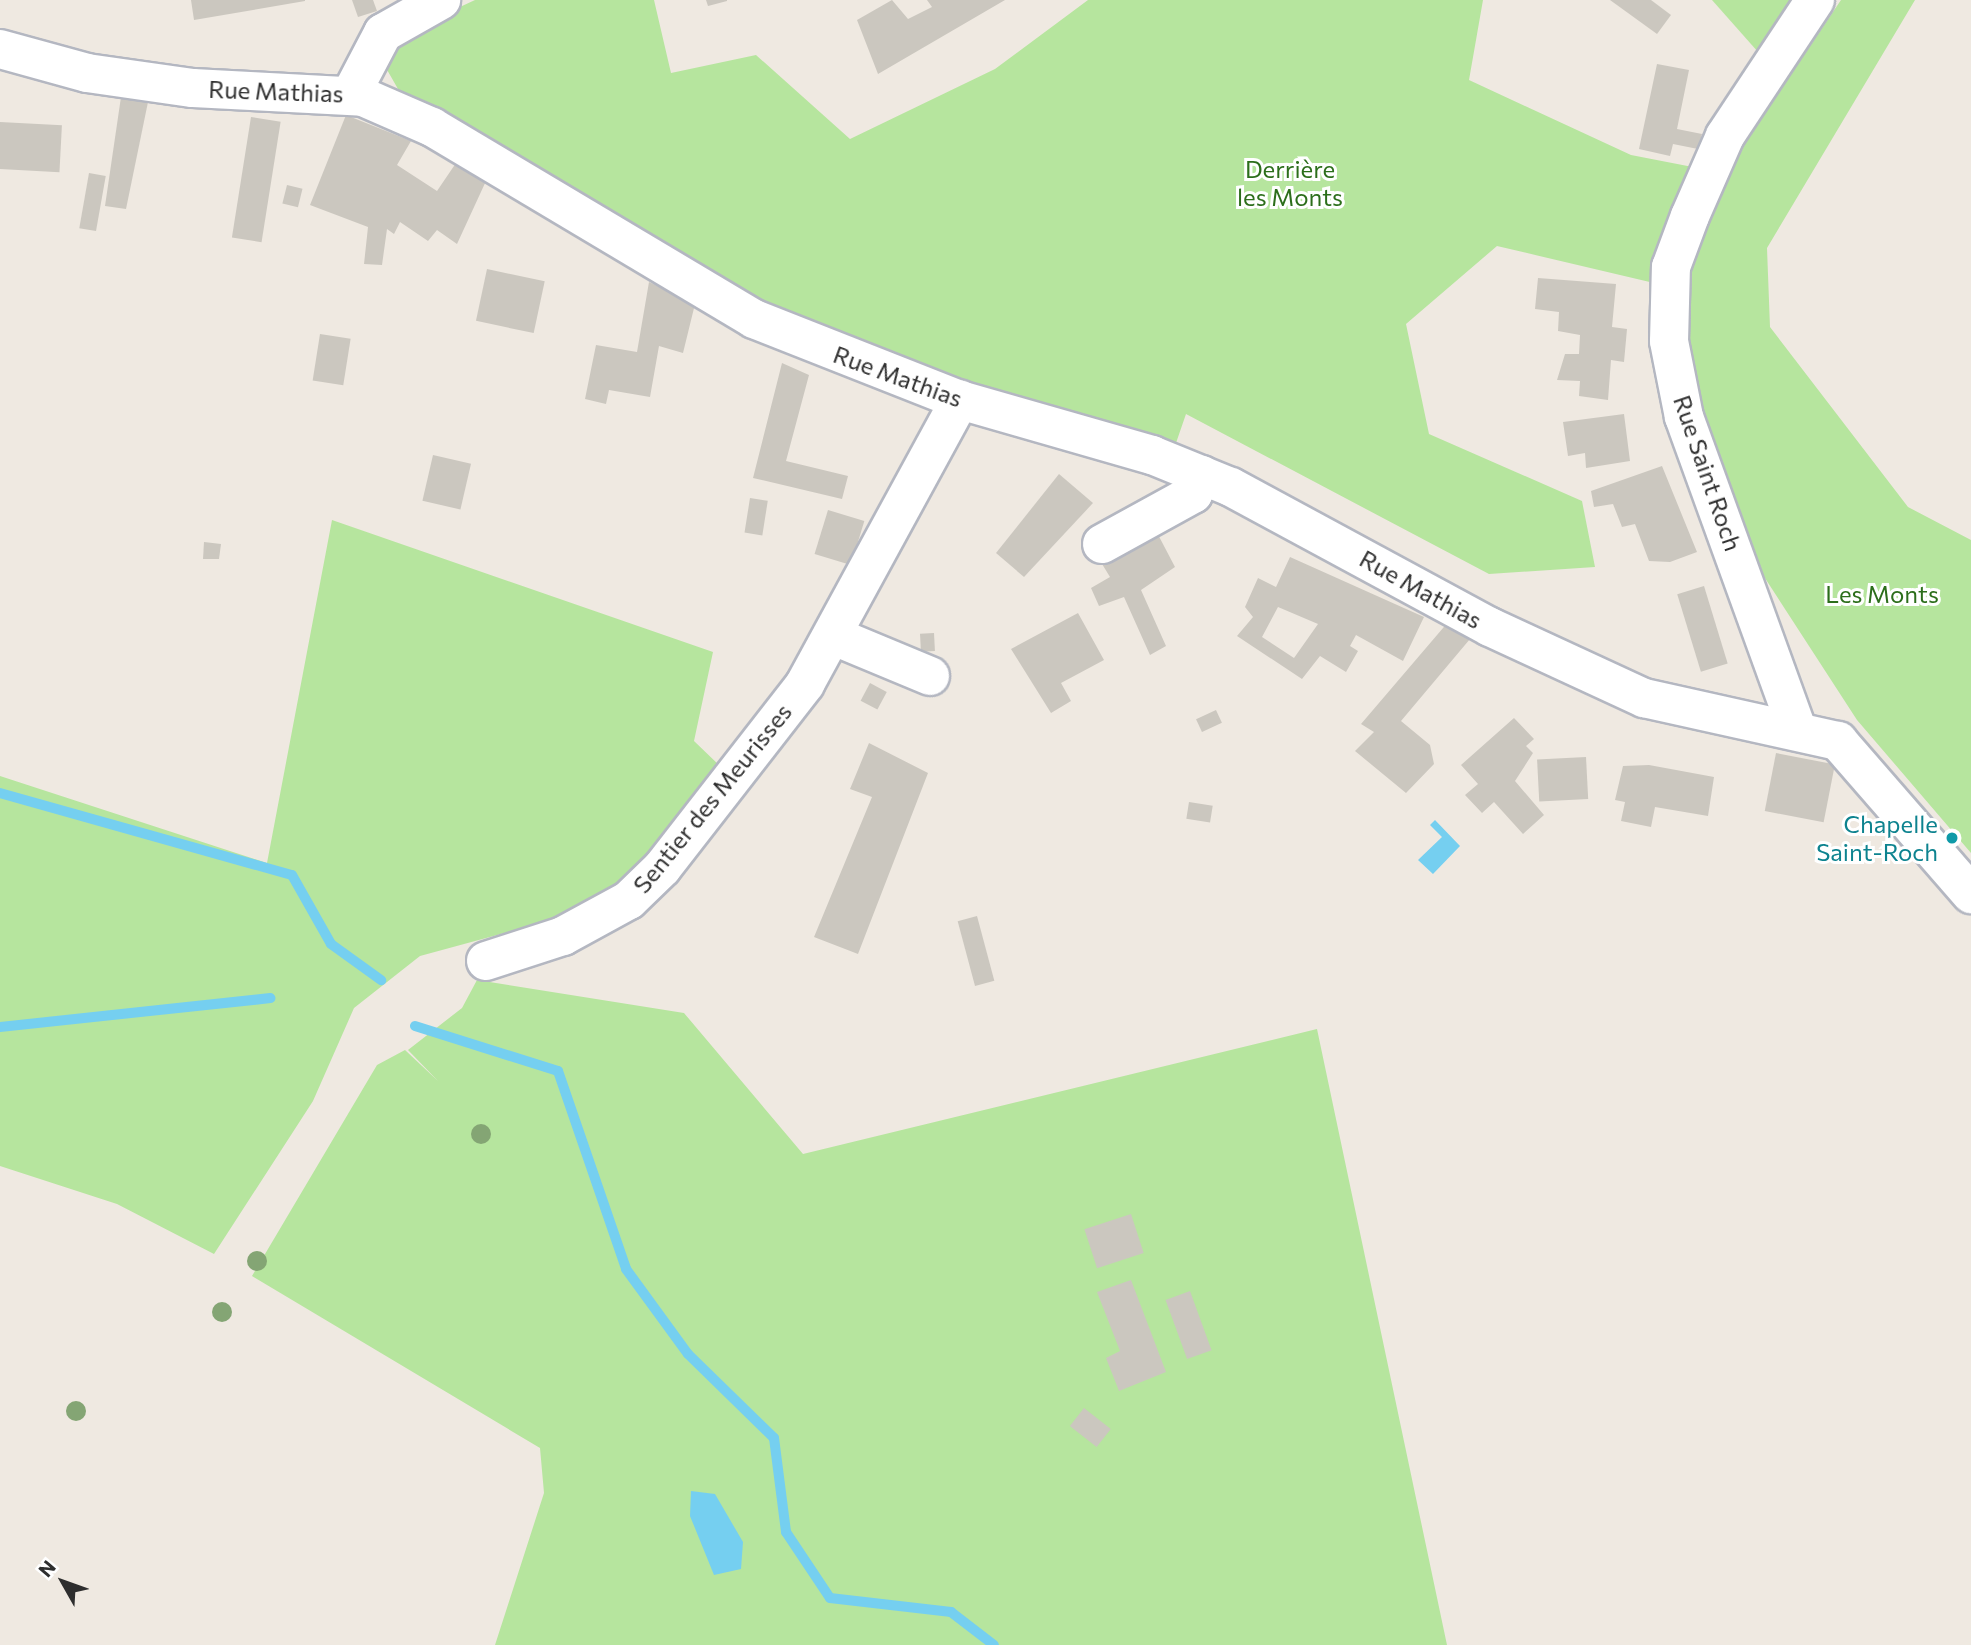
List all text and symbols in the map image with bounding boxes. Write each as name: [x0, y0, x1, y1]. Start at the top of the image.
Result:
street label: Rue Mathias: [208, 74, 344, 108]
park label: Derrière les Monts: [1237, 155, 1343, 211]
street label: Rue Mathias: [830, 339, 966, 413]
street label: Rue Saint Roch: [1668, 391, 1748, 555]
street label: Rue Mathias: [1355, 544, 1487, 634]
park label: Les Monts: [1825, 580, 1939, 608]
street label: Sentier des Meurisses: [627, 697, 797, 899]
place label: Chapelle Saint-Roch: [1816, 810, 1938, 866]
marker: Chapelle Saint-Roch: [1944, 830, 1960, 846]
north arrow: [28, 1547, 98, 1617]
text: N: [33, 1555, 60, 1581]

